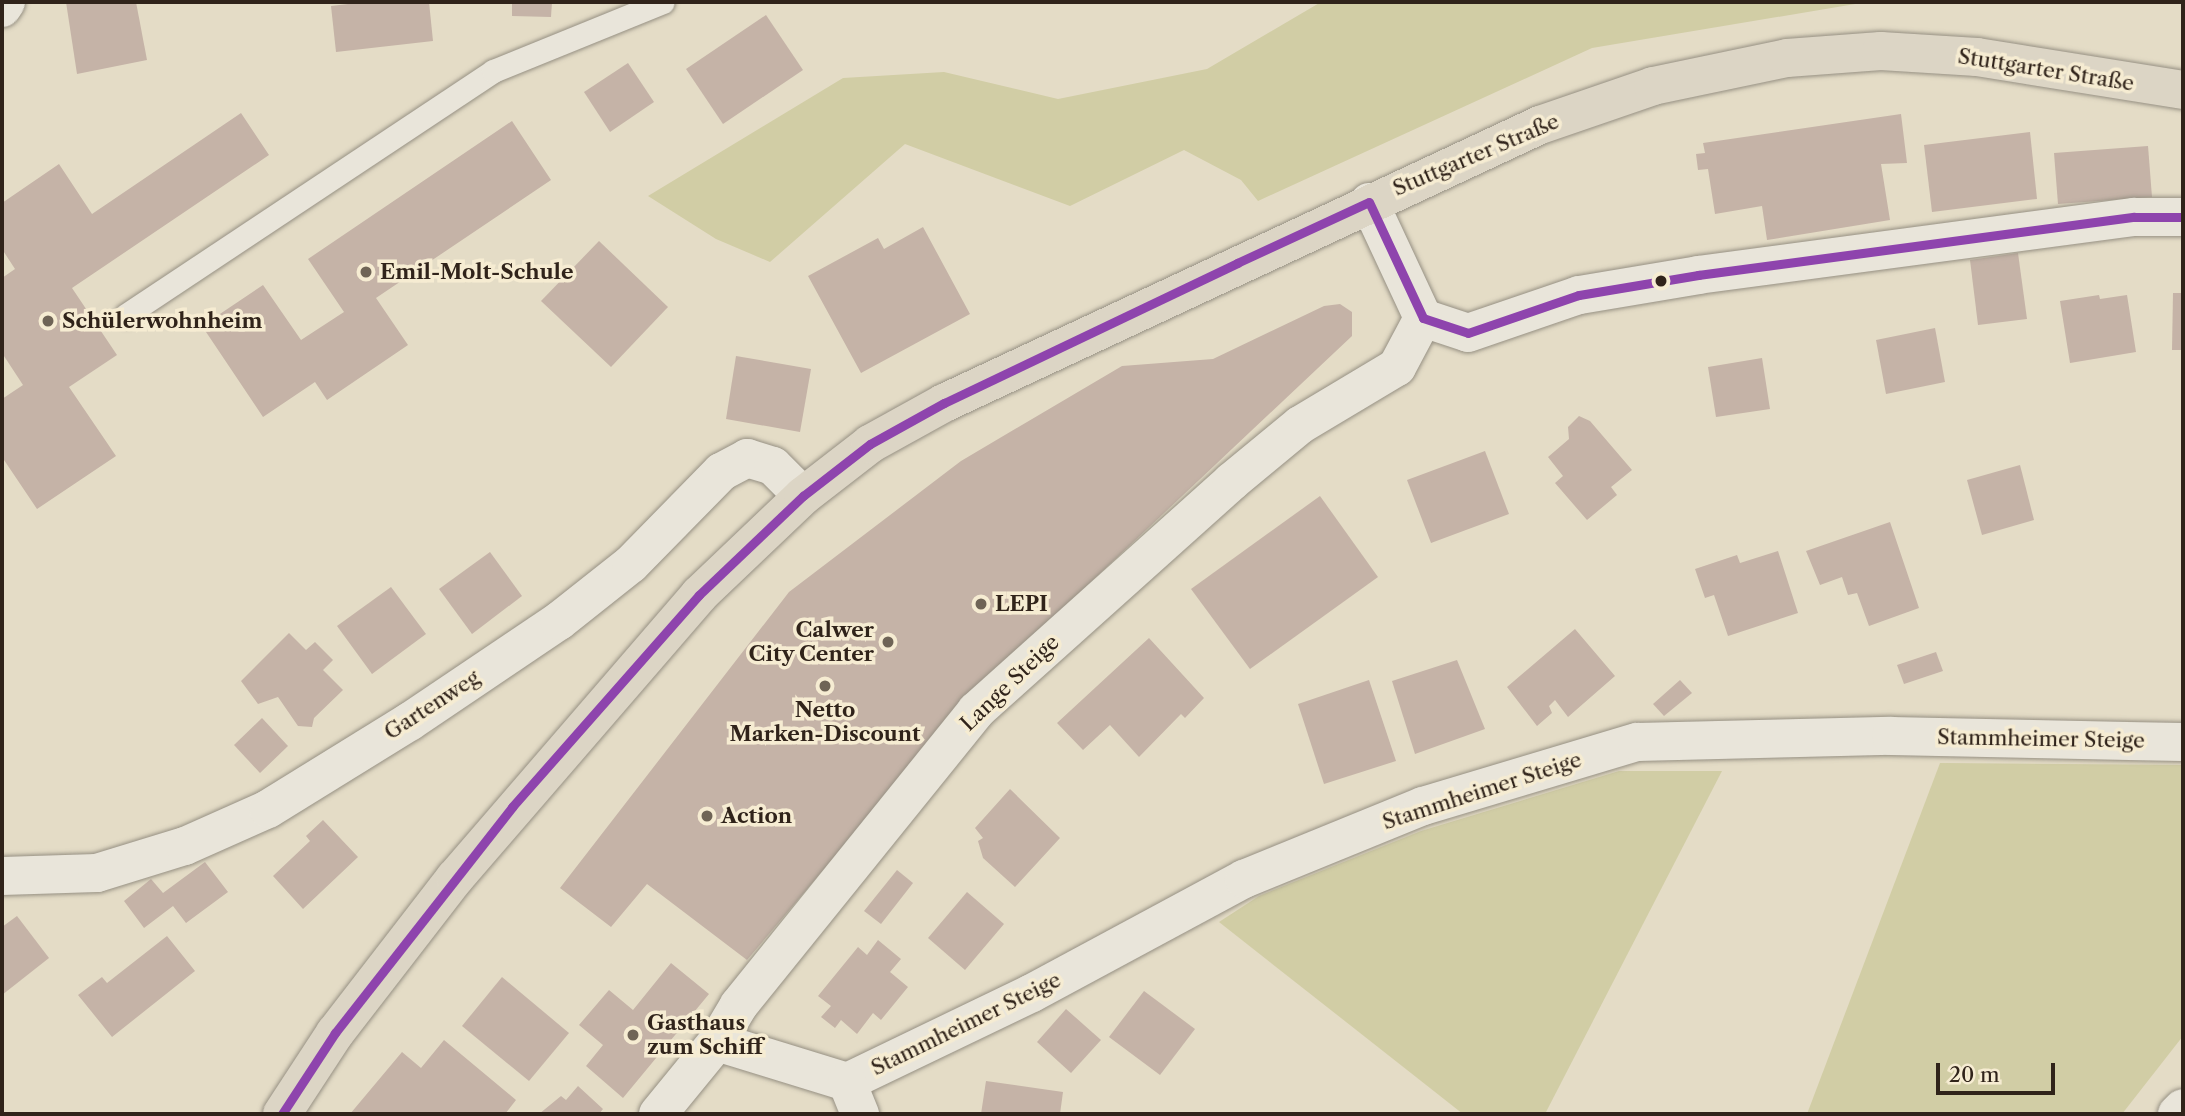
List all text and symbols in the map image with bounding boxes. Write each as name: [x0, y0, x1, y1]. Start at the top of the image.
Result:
street label: Stuttgarter Straße: [1956, 44, 2136, 96]
street label: Stuttgarter Straße: [1389, 109, 1563, 201]
place label: Emil-Molt-Schule: [380, 259, 574, 285]
marker: Emil-Molt-Schule: [358, 264, 374, 280]
unlabelled marker: [1654, 274, 1668, 288]
place label: Schülerwohnheim: [62, 308, 263, 334]
marker: Schülerwohnheim: [40, 313, 56, 329]
place label: LEPI: [995, 591, 1048, 617]
marker: LEPI: [973, 596, 989, 612]
place label: Calwer City Center: [748, 617, 874, 667]
street label: Lange Steige: [955, 630, 1065, 736]
marker: Calwer City Center: [880, 634, 896, 650]
street label: Gartenweg: [380, 665, 484, 745]
marker: Netto Marken-Discount: [817, 678, 833, 694]
place label: Netto Marken-Discount: [730, 697, 920, 747]
street label: Stammheimer Steige: [1937, 725, 2145, 753]
street label: Stammheimer Steige: [1379, 747, 1585, 835]
place label: Action: [721, 803, 792, 829]
marker: Action: [699, 808, 715, 824]
street label: Stammheimer Steige: [867, 967, 1065, 1081]
place label: Gasthaus zum Schiff: [647, 1010, 763, 1060]
marker: Gasthaus zum Schiff: [625, 1027, 641, 1043]
scale bar: [1940, 1050, 2059, 1094]
text: 20 m: [1949, 1062, 2000, 1087]

